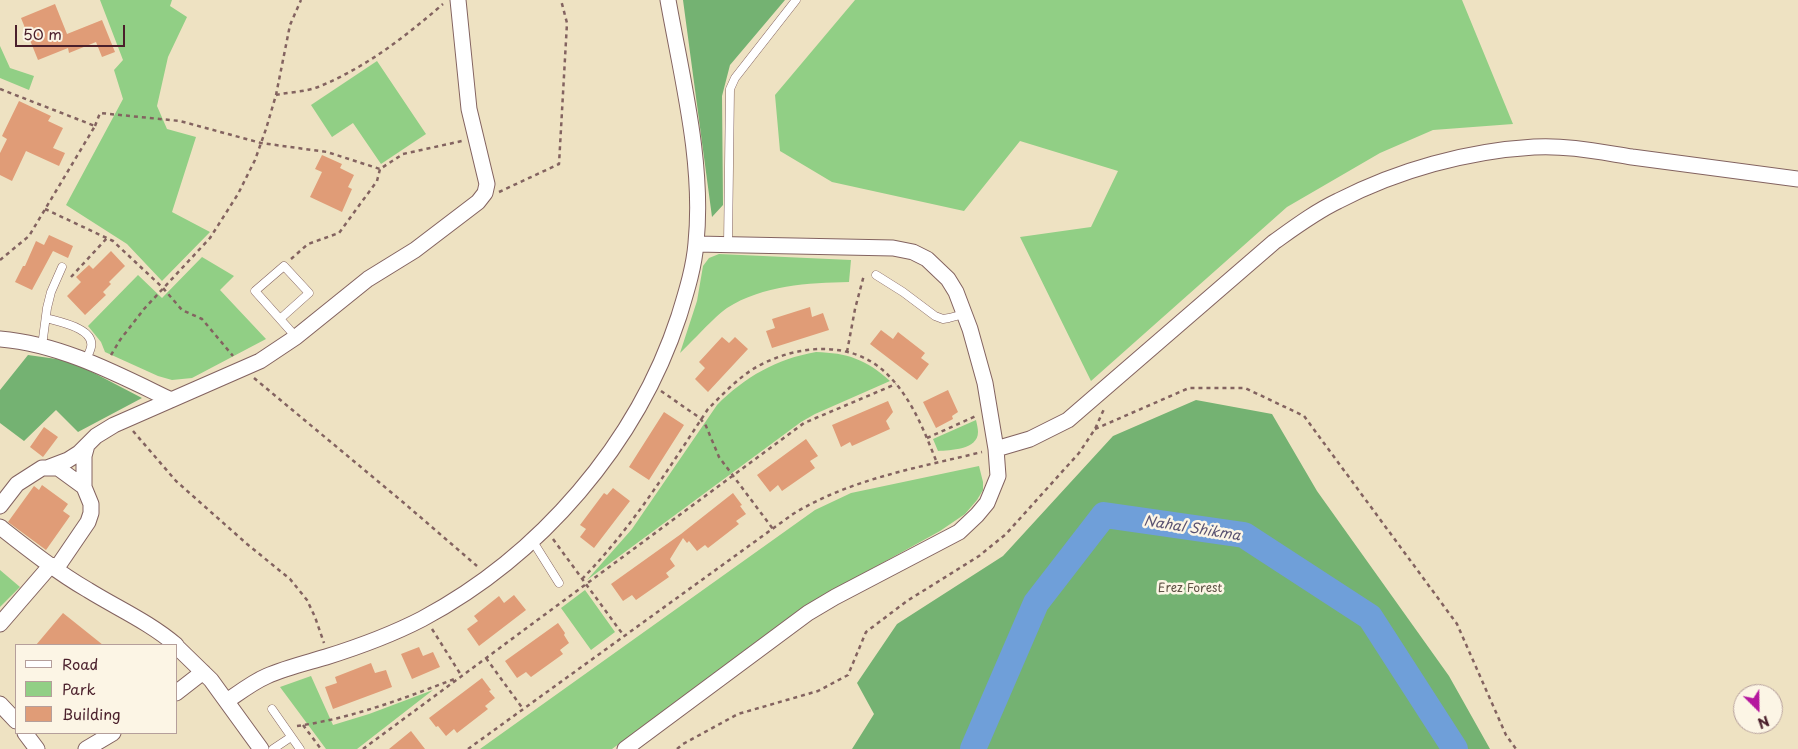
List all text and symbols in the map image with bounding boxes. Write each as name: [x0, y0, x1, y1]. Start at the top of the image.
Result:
scale bar: [18, 15, 128, 47]
text: 50 m: [23, 22, 62, 45]
water label: Nahal Shikma: [1143, 513, 1241, 545]
park label: Erez Forest: [1158, 582, 1222, 596]
legend: [15, 644, 178, 734]
text: Road: [62, 652, 98, 675]
text: Park: [62, 677, 96, 700]
north arrow: [1733, 684, 1783, 734]
text: Building: [62, 702, 121, 725]
text: N: [1754, 711, 1773, 734]

